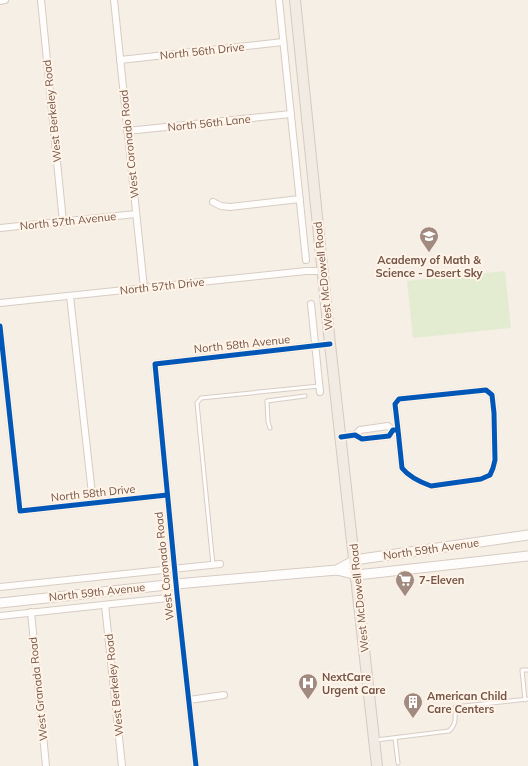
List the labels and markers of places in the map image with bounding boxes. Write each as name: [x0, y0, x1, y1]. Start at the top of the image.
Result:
school or university icon: Academy of Math & Science - Desert Sky: [418, 225, 440, 253]
place label: Academy of Math & Science - Desert Sky: [375, 253, 483, 280]
supermarket icon: 7-Eleven: [394, 569, 416, 597]
place label: 7-Eleven: [419, 573, 464, 587]
place label: NextCare Urgent Care: [322, 670, 385, 697]
hospital icon: NextCare Urgent Care: [297, 672, 319, 700]
place label: American Child Care Centers: [427, 689, 507, 716]
building icon: American Child Care Centers: [402, 691, 424, 719]

